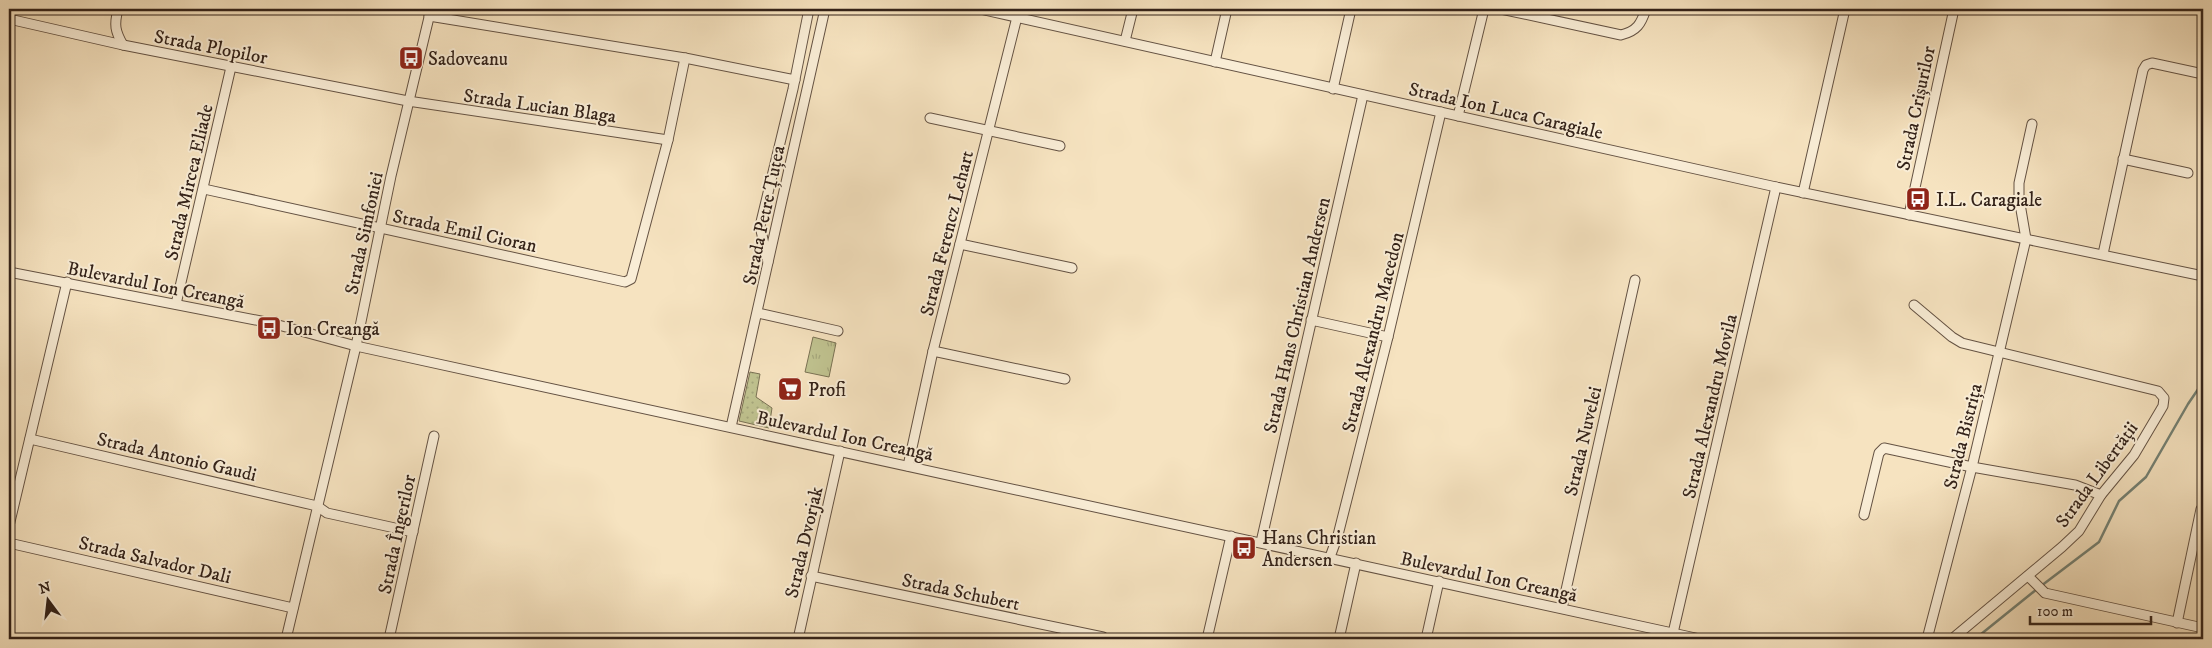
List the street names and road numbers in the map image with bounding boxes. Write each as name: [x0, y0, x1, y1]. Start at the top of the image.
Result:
street label: Strada Plopilor: [152, 25, 269, 70]
street label: Strada Crișurilor: [1892, 44, 1941, 173]
street label: Strada Ion Luca Caragiale: [1406, 78, 1605, 145]
street label: Strada Lucian Blaga: [462, 84, 618, 129]
street label: Strada Mircea Eliade: [160, 102, 219, 263]
street label: Strada Petre Țuțea: [738, 143, 790, 287]
street label: Strada Ferencz Lehart: [916, 148, 979, 319]
street label: Strada Simfoniei: [340, 170, 389, 297]
street label: Strada Hans Christian Andersen: [1259, 195, 1336, 436]
street label: Strada Emil Cioran: [390, 205, 539, 258]
street label: Strada Alexandru Macedon: [1337, 230, 1410, 435]
street label: Bulevardul Ion Creangă: [65, 257, 246, 314]
street label: Strada Alexandru Movila: [1678, 312, 1743, 501]
street label: Strada Bistrița: [1939, 381, 1988, 492]
street label: Strada Nuvelei: [1560, 384, 1607, 498]
street label: Bulevardul Ion Creangă: [754, 406, 935, 466]
street label: Strada Libertății: [2051, 417, 2143, 532]
street label: Strada Antonio Gaudi: [95, 428, 259, 487]
street label: Strada Îngerilor: [372, 472, 421, 596]
street label: Strada Dvorjak: [780, 484, 829, 600]
street label: Strada Salvador Dali: [76, 532, 233, 589]
street label: Bulevardul Ion Creangă: [1398, 547, 1579, 607]
street label: Strada Schubert: [900, 569, 1022, 616]

